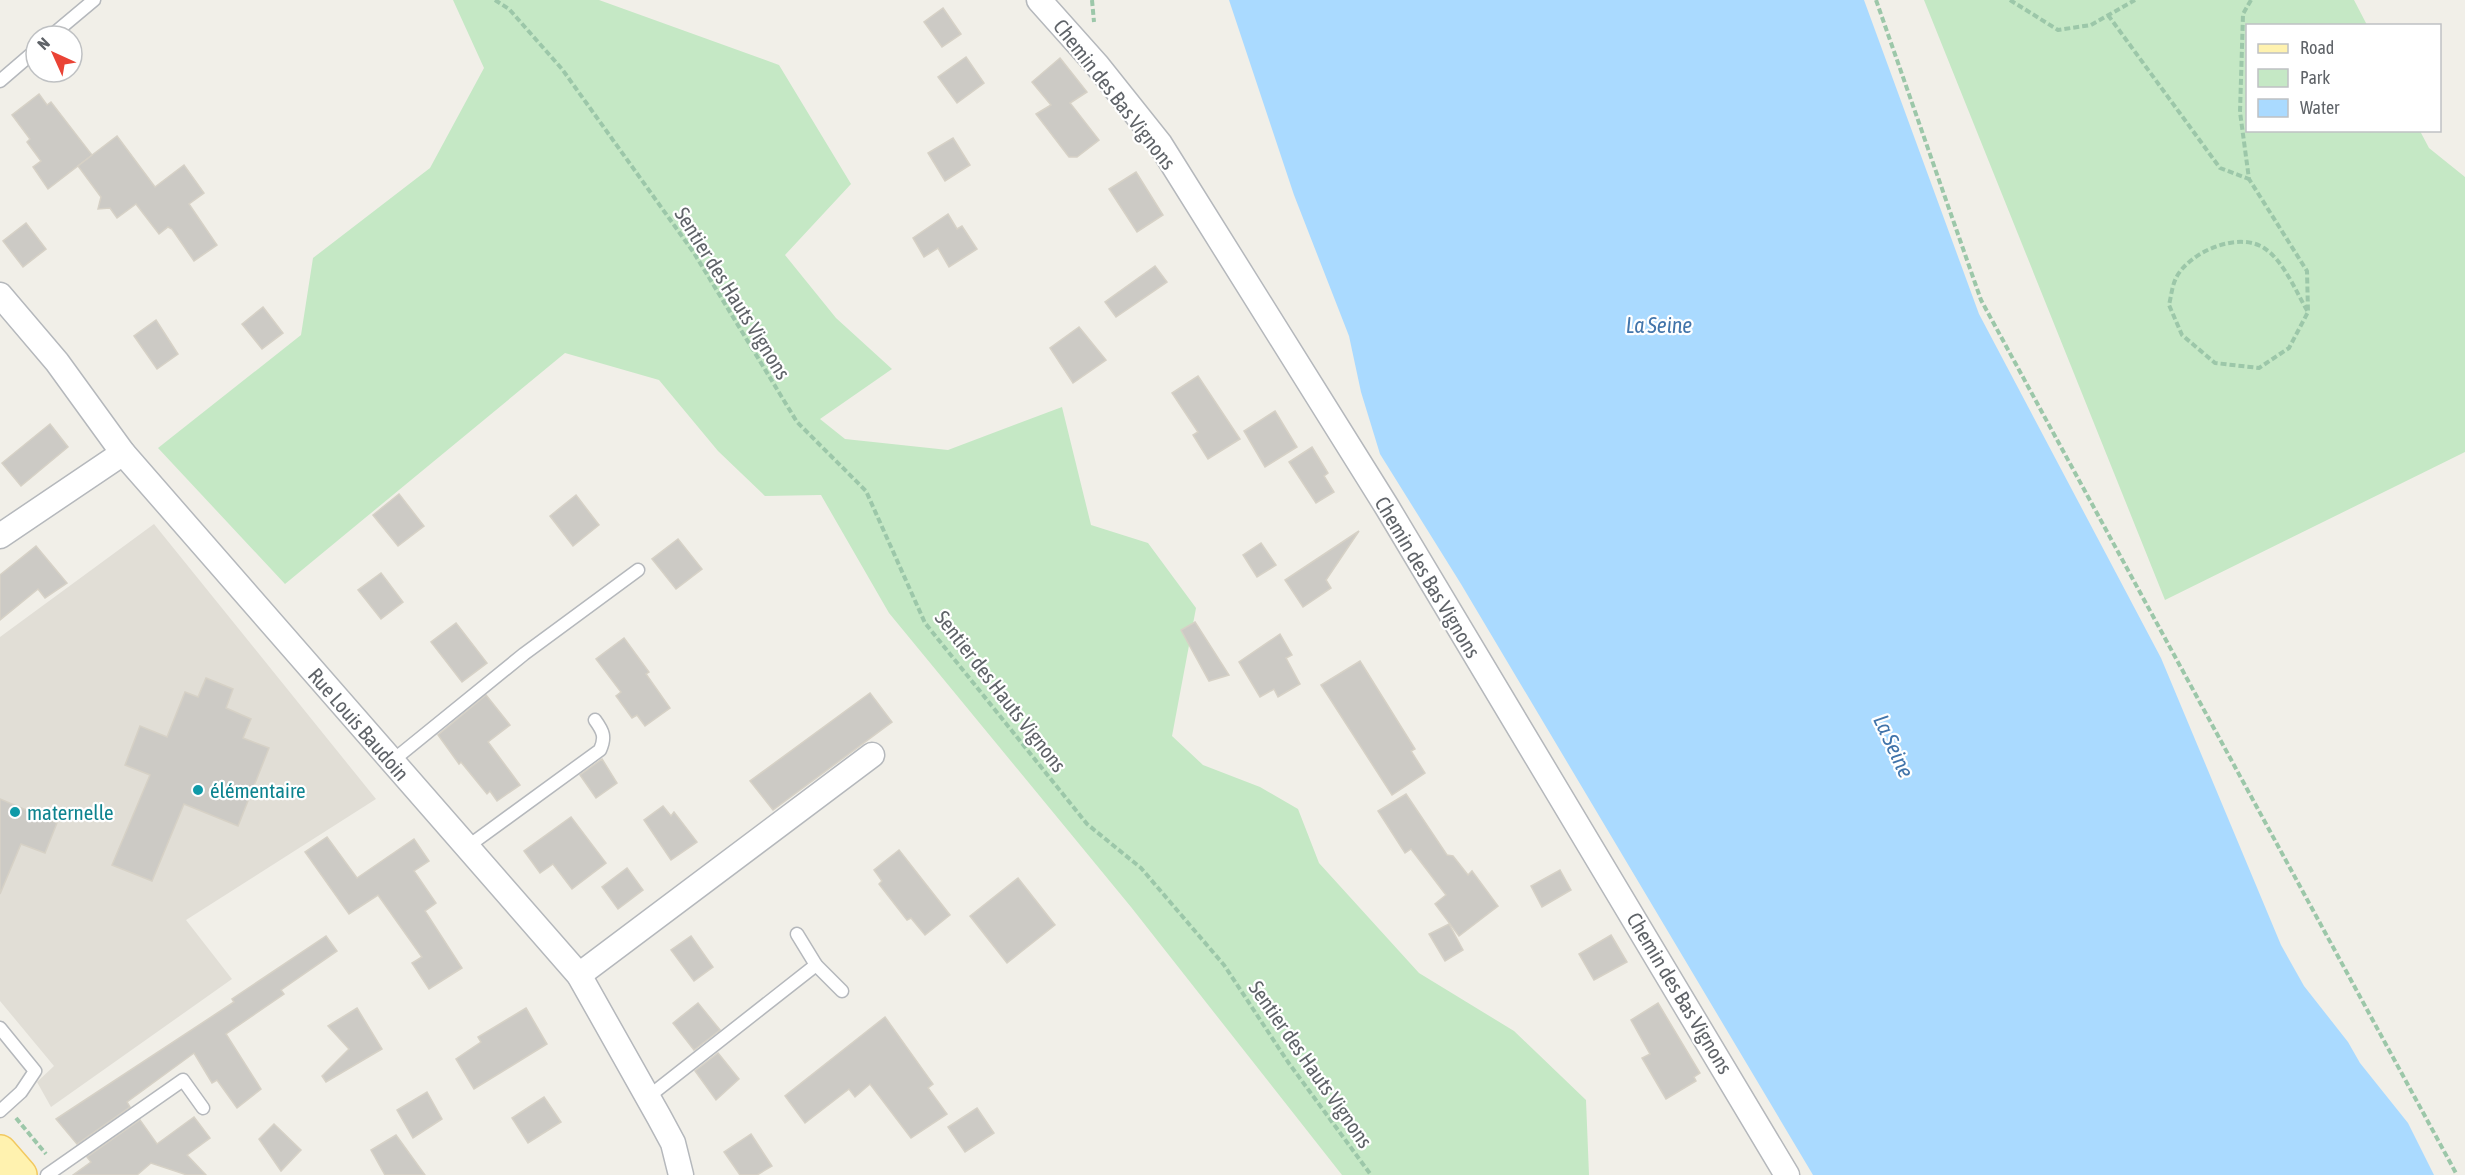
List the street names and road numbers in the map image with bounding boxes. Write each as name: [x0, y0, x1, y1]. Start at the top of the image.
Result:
street label: Chemin des Bas Vignons: [1049, 14, 1181, 174]
street label: Sentier des Hauts Vignons: [670, 203, 796, 383]
street label: Chemin des Bas Vignons: [1370, 492, 1486, 662]
street label: Sentier des Hauts Vignons: [931, 606, 1071, 776]
street label: Rue Louis Baudoin: [304, 663, 414, 785]
street label: Chemin des Bas Vignons: [1622, 908, 1738, 1078]
street label: Sentier des Hauts Vignons: [1244, 976, 1378, 1152]

